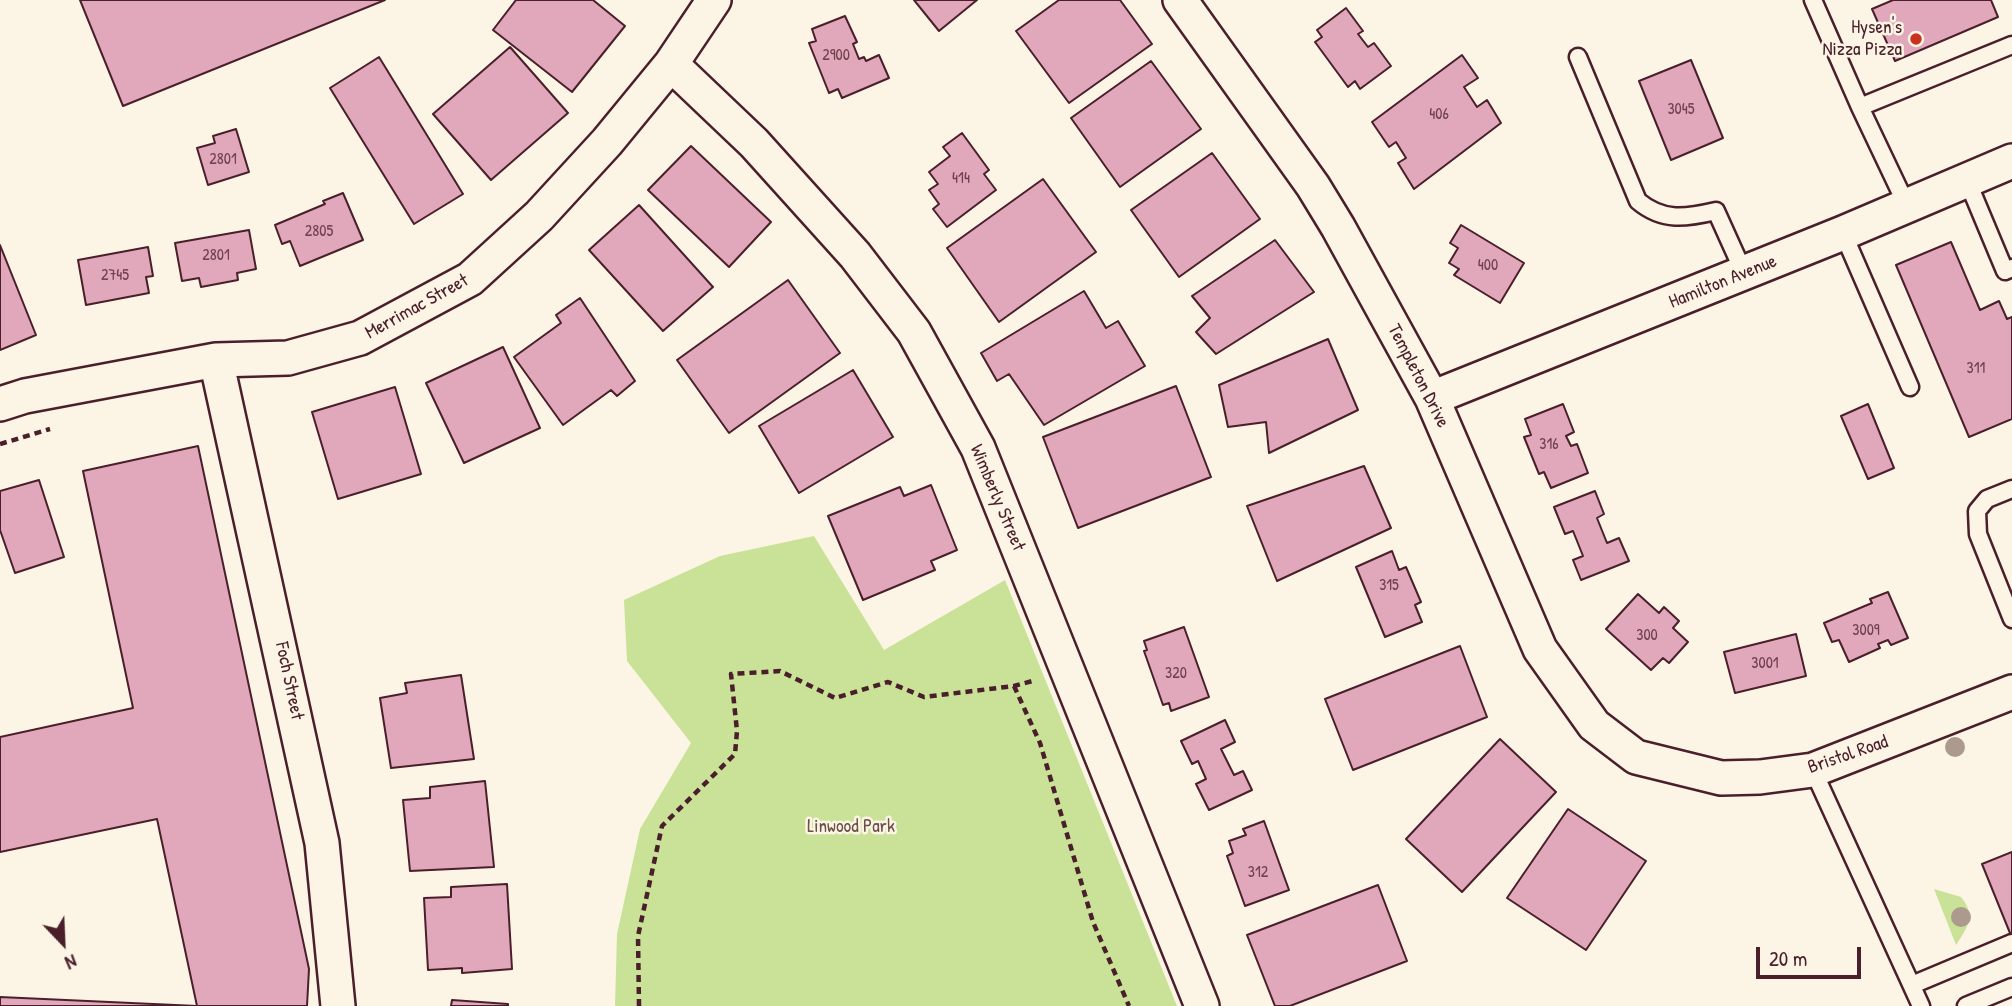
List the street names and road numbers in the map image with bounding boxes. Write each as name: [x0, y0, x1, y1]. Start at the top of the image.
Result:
street label: Hamilton Avenue: [1666, 250, 1780, 314]
street label: Merrimac Street: [362, 269, 472, 345]
street label: Templeton Drive: [1382, 320, 1454, 432]
street label: Wimberly Street: [964, 441, 1030, 555]
street label: Foch Street: [270, 640, 308, 722]
street label: Bristol Road: [1805, 731, 1891, 779]

